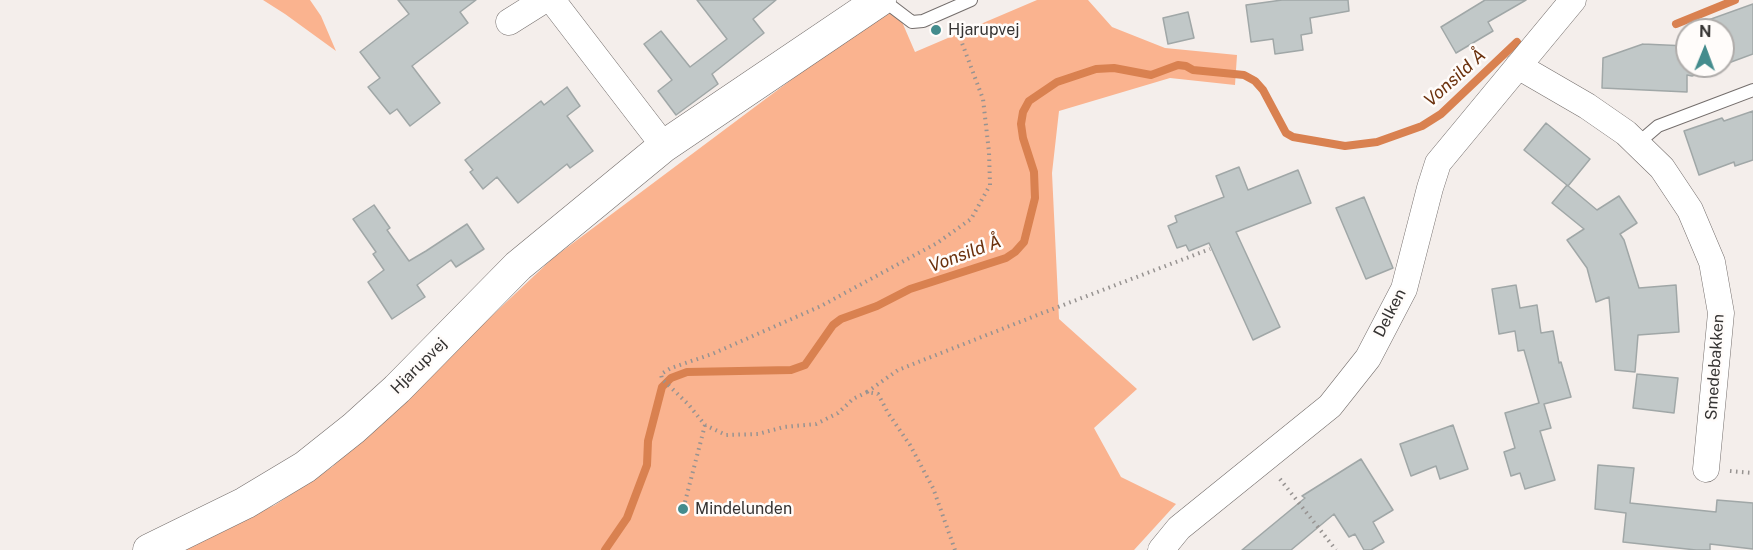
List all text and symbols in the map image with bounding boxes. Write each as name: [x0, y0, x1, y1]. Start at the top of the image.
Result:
north arrow: [1675, 18, 1735, 78]
place label: Hjarupvej: [948, 20, 1019, 40]
text: N: [1699, 22, 1712, 41]
marker: Hjarupvej: [929, 23, 943, 37]
water label: Vonsild Å: [1420, 45, 1490, 111]
water label: Vonsild Å: [926, 231, 1004, 277]
street label: Delken: [1370, 286, 1410, 340]
street label: Smedebakken: [1702, 313, 1728, 421]
street label: Hjarupvej: [387, 334, 451, 398]
place label: Mindelunden: [695, 499, 792, 519]
marker: Mindelunden: [676, 502, 690, 516]

